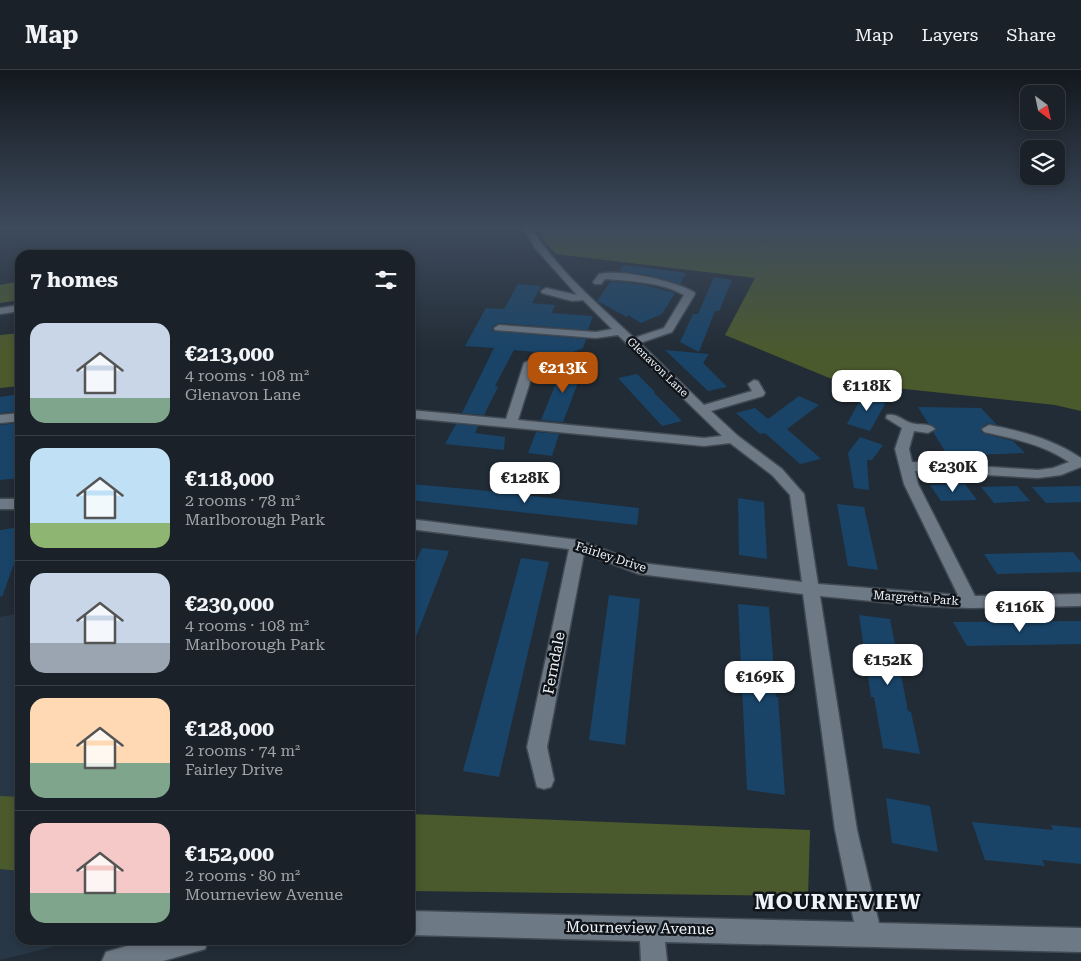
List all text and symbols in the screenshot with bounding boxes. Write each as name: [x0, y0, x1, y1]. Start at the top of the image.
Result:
text: Map: [25, 21, 79, 49]
text: Map: [855, 24, 894, 45]
text: Layers: [922, 24, 978, 45]
text: Share: [1006, 24, 1056, 45]
north arrow: [1020, 85, 1065, 130]
map controls: [1020, 85, 1065, 185]
button: layers: [1020, 140, 1065, 185]
icon: filters: [372, 266, 400, 294]
text: 7 homes: [30, 268, 118, 292]
street label: Glenavon Lane: [625, 335, 691, 400]
text: €213,000: [185, 342, 274, 366]
icon: home: [70, 343, 130, 403]
pin: €213K: [528, 352, 598, 394]
text: €213K: [539, 358, 587, 377]
text: 4 rooms · 108 m²: [185, 366, 309, 385]
pin: €118K: [832, 370, 902, 412]
text: €118K: [843, 376, 891, 395]
text: Glenavon Lane: [185, 385, 301, 404]
pin: €230K: [918, 450, 988, 493]
text: €230K: [929, 457, 977, 476]
pin: €128K: [490, 462, 560, 504]
text: €118,000: [185, 467, 274, 491]
icon: home: [70, 468, 130, 528]
text: €128K: [501, 468, 549, 487]
text: 2 rooms · 78 m²: [185, 491, 300, 510]
text: Marlborough Park: [185, 510, 325, 529]
street label: Fairley Drive: [574, 539, 648, 575]
street label: Margretta Park: [873, 588, 960, 608]
pin: €116K: [985, 590, 1055, 633]
text: €230,000: [185, 592, 274, 616]
icon: home: [70, 593, 130, 653]
text: €116K: [996, 597, 1044, 616]
text: 4 rooms · 108 m²: [185, 616, 309, 635]
street label: Ferndale: [539, 630, 569, 696]
text: Marlborough Park: [185, 635, 325, 654]
pin: €152K: [853, 644, 923, 686]
text: €152K: [864, 650, 912, 669]
pin: €169K: [725, 660, 795, 703]
text: €169K: [736, 667, 784, 686]
text: €128,000: [185, 717, 274, 741]
icon: home: [70, 718, 130, 778]
text: 2 rooms · 74 m²: [185, 741, 300, 760]
text: Fairley Drive: [185, 760, 283, 779]
text: €152,000: [185, 842, 274, 866]
icon: home: [70, 843, 130, 903]
text: 2 rooms · 80 m²: [185, 866, 300, 885]
text: Mourneview Avenue: [185, 885, 343, 904]
district label: MOURNEVIEW: [755, 890, 921, 914]
street label: Mourneview Avenue: [566, 918, 714, 938]

